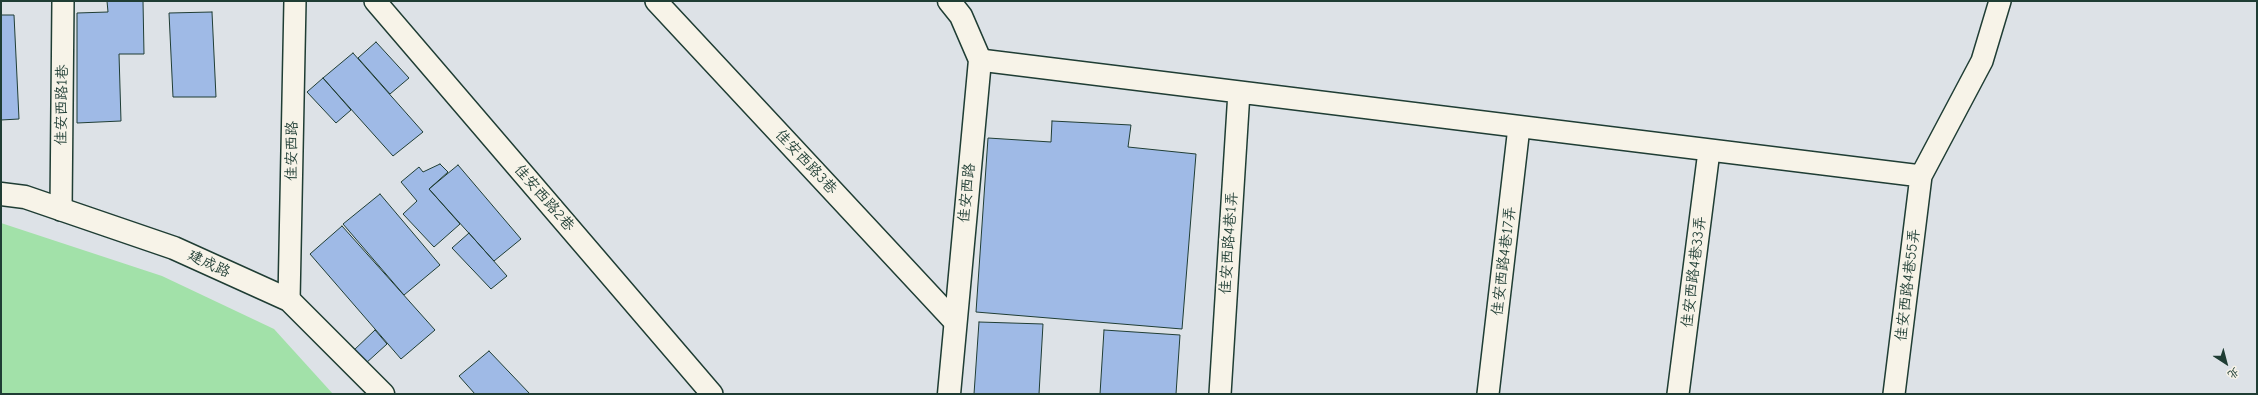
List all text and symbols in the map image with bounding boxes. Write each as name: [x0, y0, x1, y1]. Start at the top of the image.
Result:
street label: 佳安西路1巷: [52, 64, 72, 146]
street label: 佳安西路: [282, 121, 302, 181]
street label: 佳安西路3巷: [771, 126, 841, 198]
street label: 佳安西路2巷: [510, 161, 578, 235]
street label: 佳安西路: [955, 162, 979, 224]
street label: 佳安西路4巷1弄: [1216, 191, 1242, 295]
street label: 佳安西路4巷17弄: [1488, 205, 1520, 317]
street label: 佳安西路4巷33弄: [1678, 215, 1710, 329]
street label: 佳安西路4巷55弄: [1892, 228, 1924, 342]
street label: 建成路: [185, 246, 233, 282]
north arrow: [2206, 343, 2246, 383]
text: 北: [2225, 365, 2242, 382]

